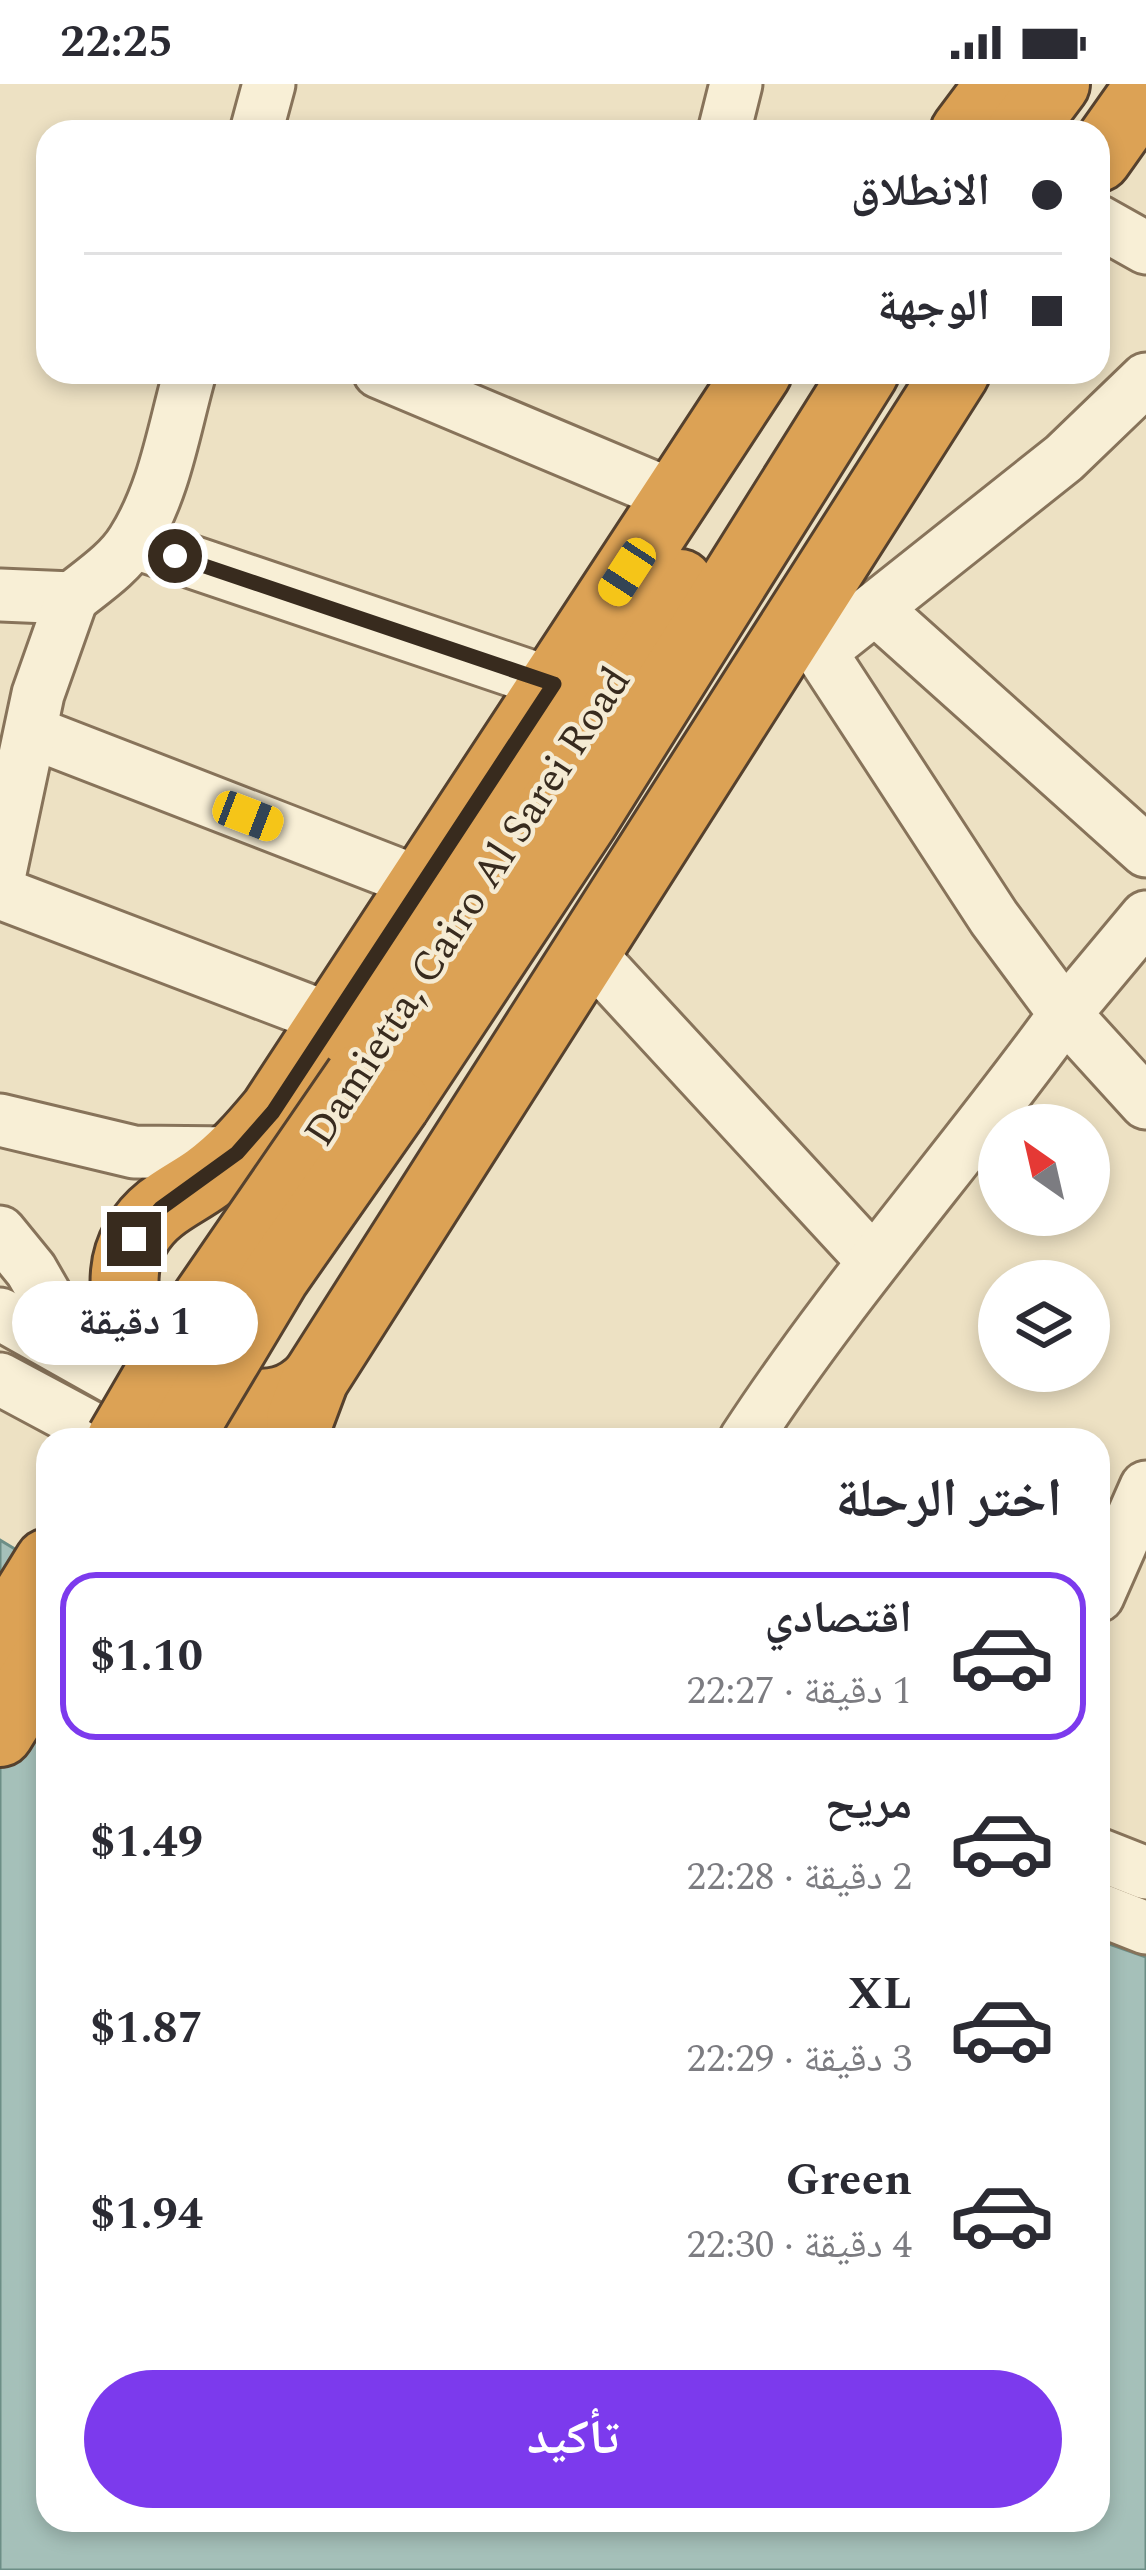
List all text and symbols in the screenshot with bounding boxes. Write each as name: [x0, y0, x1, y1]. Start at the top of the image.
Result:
text: 22:25: [60, 8, 173, 77]
text: الانطلاق: [851, 157, 990, 226]
text: الوجهة: [877, 272, 990, 341]
route start: [148, 529, 202, 583]
car: [592, 532, 662, 612]
street label: Damietta, Cairo Al Sarei Road: [289, 655, 647, 1159]
car: [208, 786, 288, 846]
north arrow: [978, 1104, 1110, 1236]
map controls: [978, 1104, 1110, 1392]
route end: [107, 1212, 161, 1266]
button: layers: [978, 1260, 1110, 1392]
callout: 1 دقيقة: [11, 1281, 257, 1365]
text: 1 دقيقة: [78, 1293, 192, 1352]
text: اختر الرحلة: [836, 1459, 1062, 1541]
text: اقتصادي: [765, 1584, 912, 1653]
icon: car: [948, 1602, 1056, 1710]
text: $1.10: [90, 1622, 203, 1691]
text: 1 دقيقة · 22:27: [686, 1662, 912, 1721]
text: مريح: [825, 1770, 912, 1839]
icon: car: [948, 1788, 1056, 1896]
text: $1.49: [90, 1808, 203, 1877]
text: 2 دقيقة · 22:28: [686, 1848, 912, 1907]
text: XL: [848, 1960, 912, 2029]
icon: car: [948, 1974, 1056, 2082]
text: $1.87: [90, 1994, 203, 2063]
text: 3 دقيقة · 22:29: [686, 2030, 912, 2089]
text: Green: [786, 2146, 912, 2215]
icon: car: [948, 2160, 1056, 2268]
text: $1.94: [90, 2180, 203, 2249]
text: 4 دقيقة · 22:30: [686, 2216, 912, 2275]
button: تأكيد: [84, 2370, 1062, 2508]

